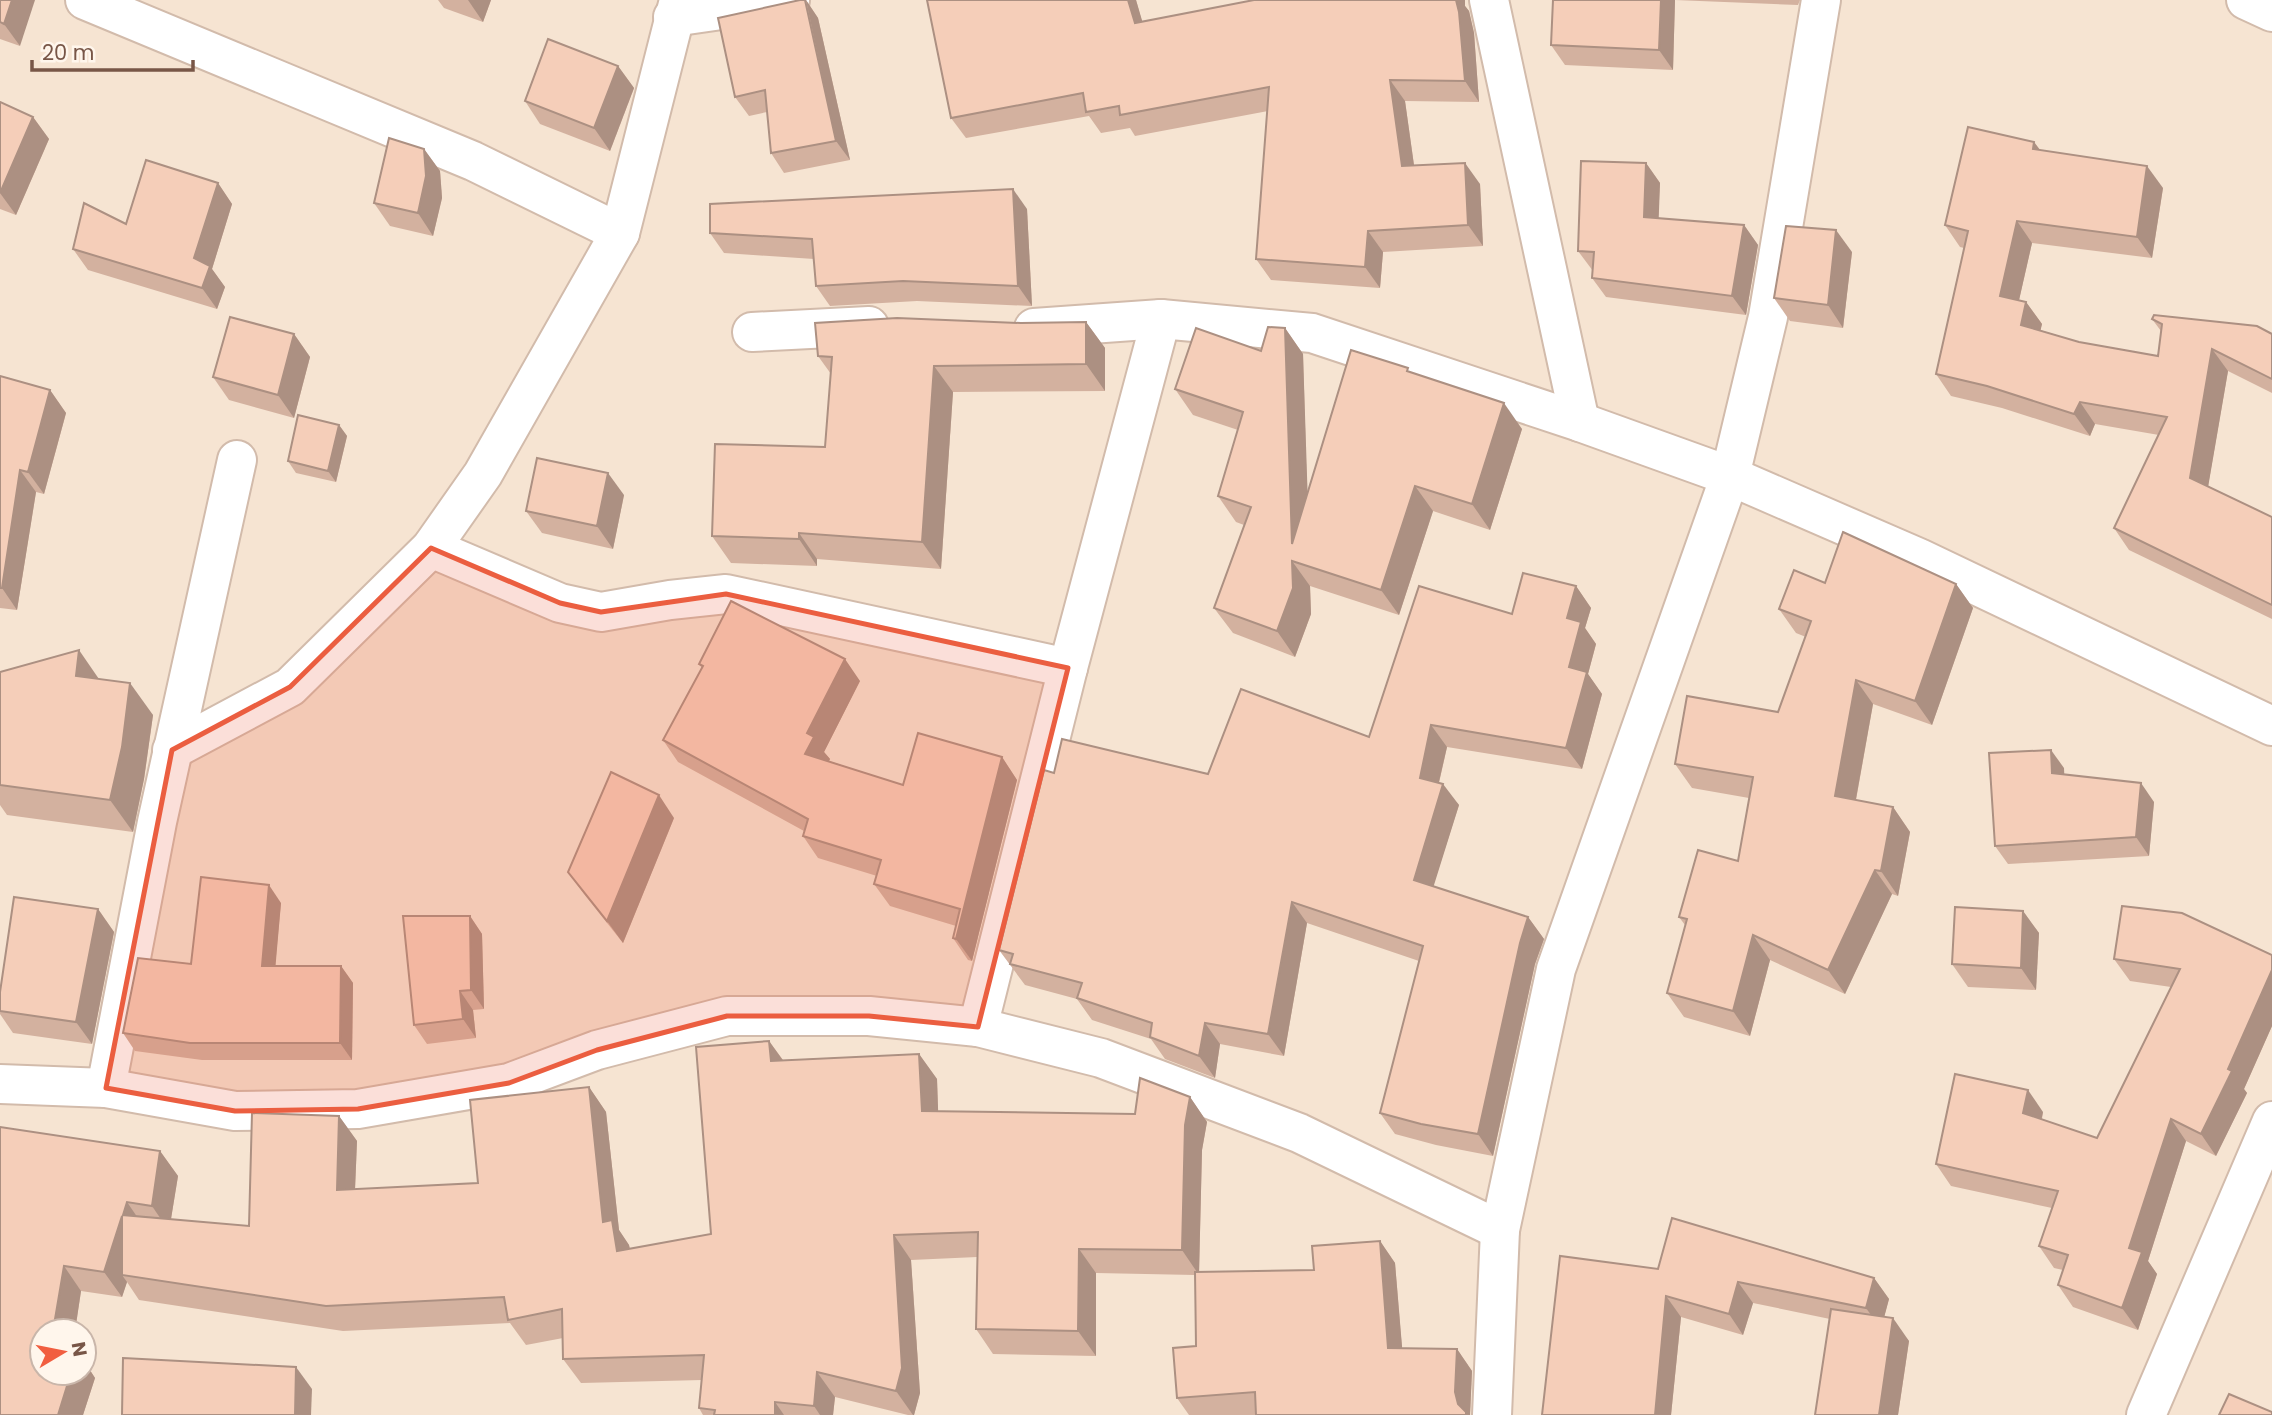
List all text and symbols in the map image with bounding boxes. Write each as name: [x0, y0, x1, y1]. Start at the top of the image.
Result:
scale bar: [32, 28, 192, 72]
text: 20 m: [42, 38, 95, 67]
north arrow: [28, 1317, 98, 1387]
text: N: [65, 1340, 94, 1359]

